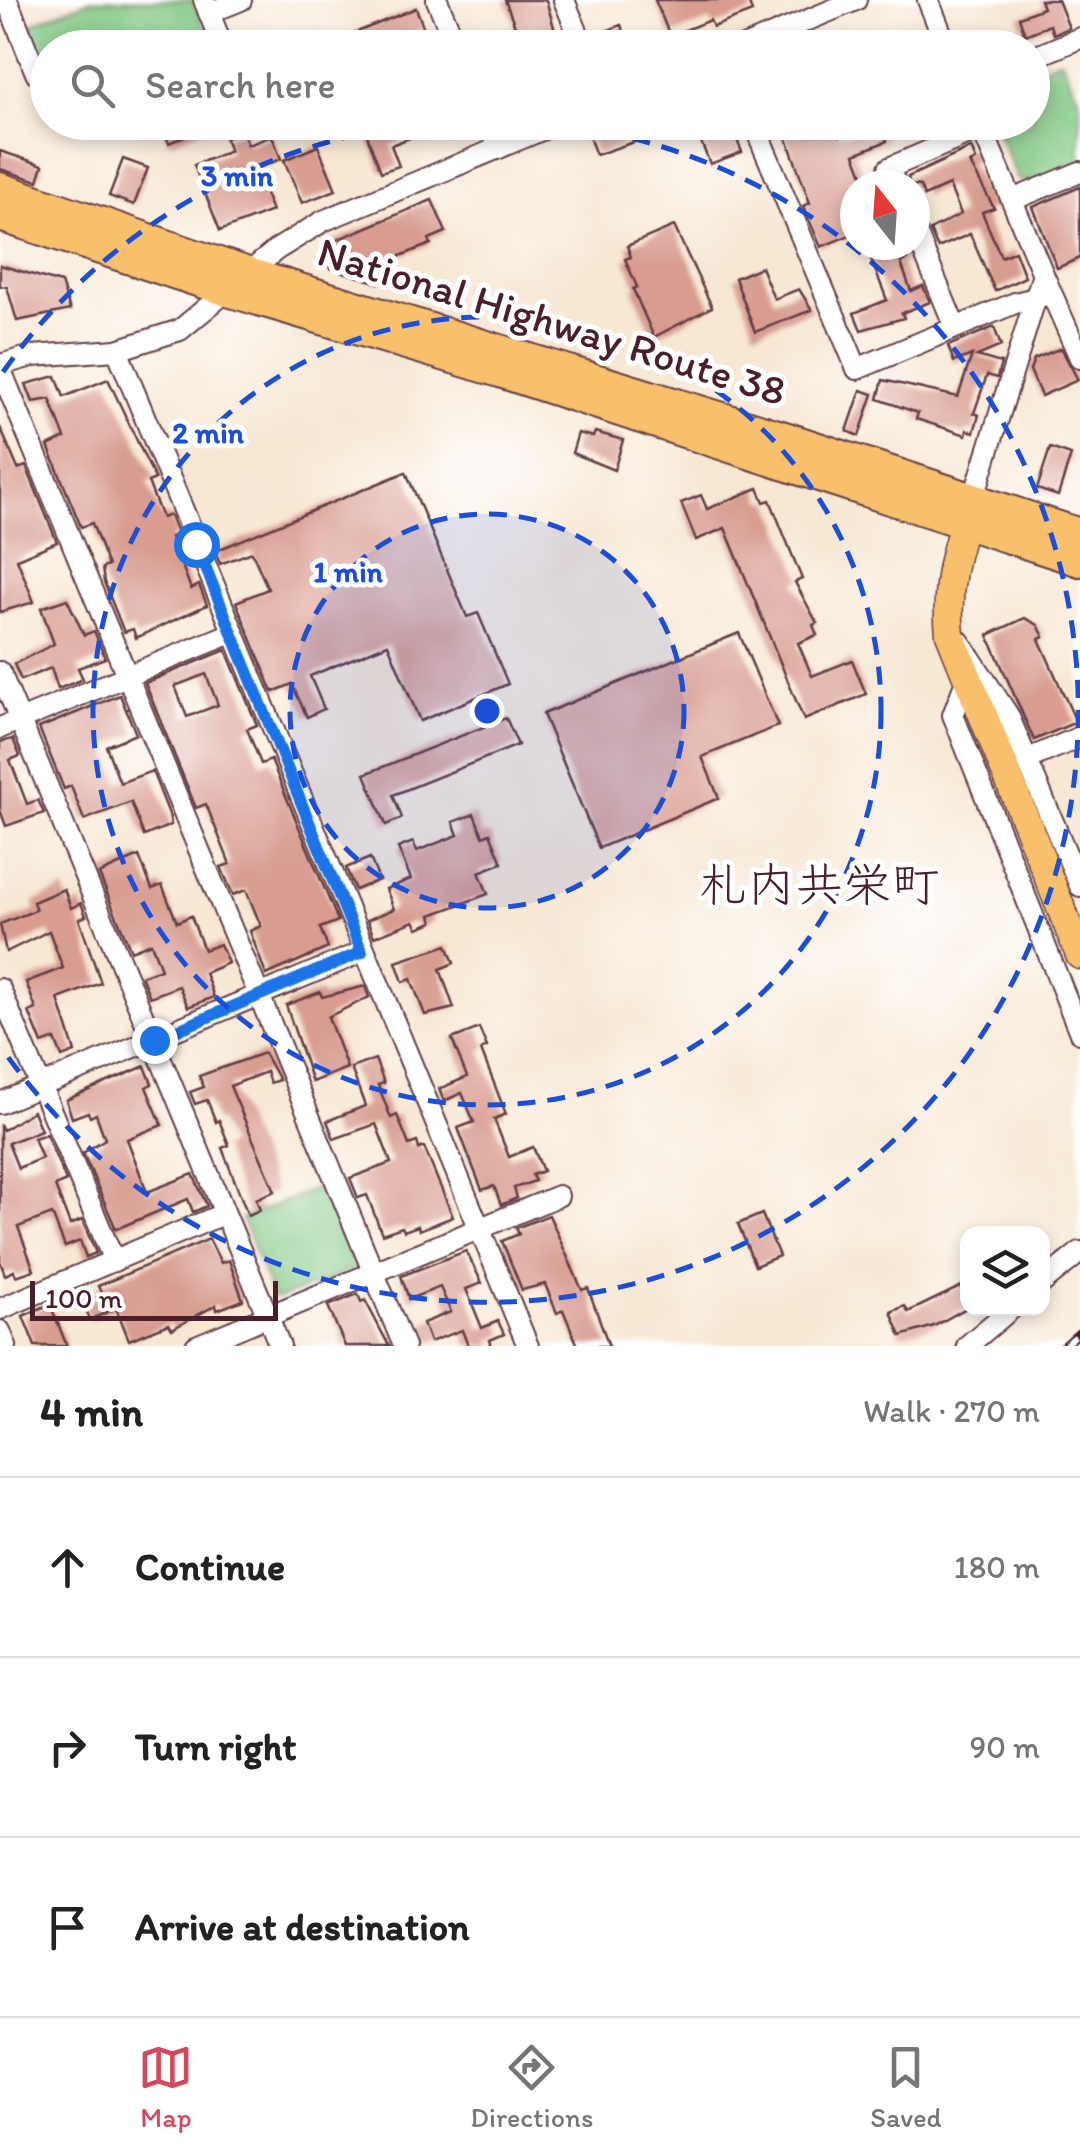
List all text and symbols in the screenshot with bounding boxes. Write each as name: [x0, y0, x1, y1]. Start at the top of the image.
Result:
search box: [30, 30, 1050, 140]
icon: search: [65, 58, 120, 113]
text: Search here: [145, 62, 336, 108]
text: 3 min: [201, 157, 274, 194]
north arrow: [840, 170, 930, 260]
street label: National Highway Route 38: [312, 225, 792, 417]
text: 2 min: [172, 414, 245, 451]
route start: [174, 522, 220, 568]
text: 1 min: [313, 553, 384, 590]
centre of rings: [469, 693, 505, 729]
district label: 札内共栄町: [699, 855, 939, 913]
route end: [132, 1018, 178, 1064]
map controls: [960, 1226, 1050, 1316]
button: layers: [960, 1226, 1050, 1316]
scale bar: [30, 1276, 278, 1320]
text: 100 m: [45, 1281, 122, 1315]
text: 4 min: [40, 1386, 143, 1437]
text: Walk · 270 m: [863, 1392, 1040, 1430]
icon: ahead: [40, 1540, 95, 1595]
text: Continue: [135, 1544, 285, 1590]
text: 180 m: [954, 1548, 1040, 1586]
icon: right: [40, 1720, 95, 1775]
text: Turn right: [135, 1724, 297, 1770]
text: 90 m: [969, 1728, 1040, 1766]
icon: arrive: [40, 1900, 95, 1955]
text: Arrive at destination: [135, 1904, 470, 1950]
tab: Map: [138, 2040, 193, 2134]
tab: Directions: [470, 2040, 593, 2134]
tab: Saved: [870, 2040, 942, 2134]

